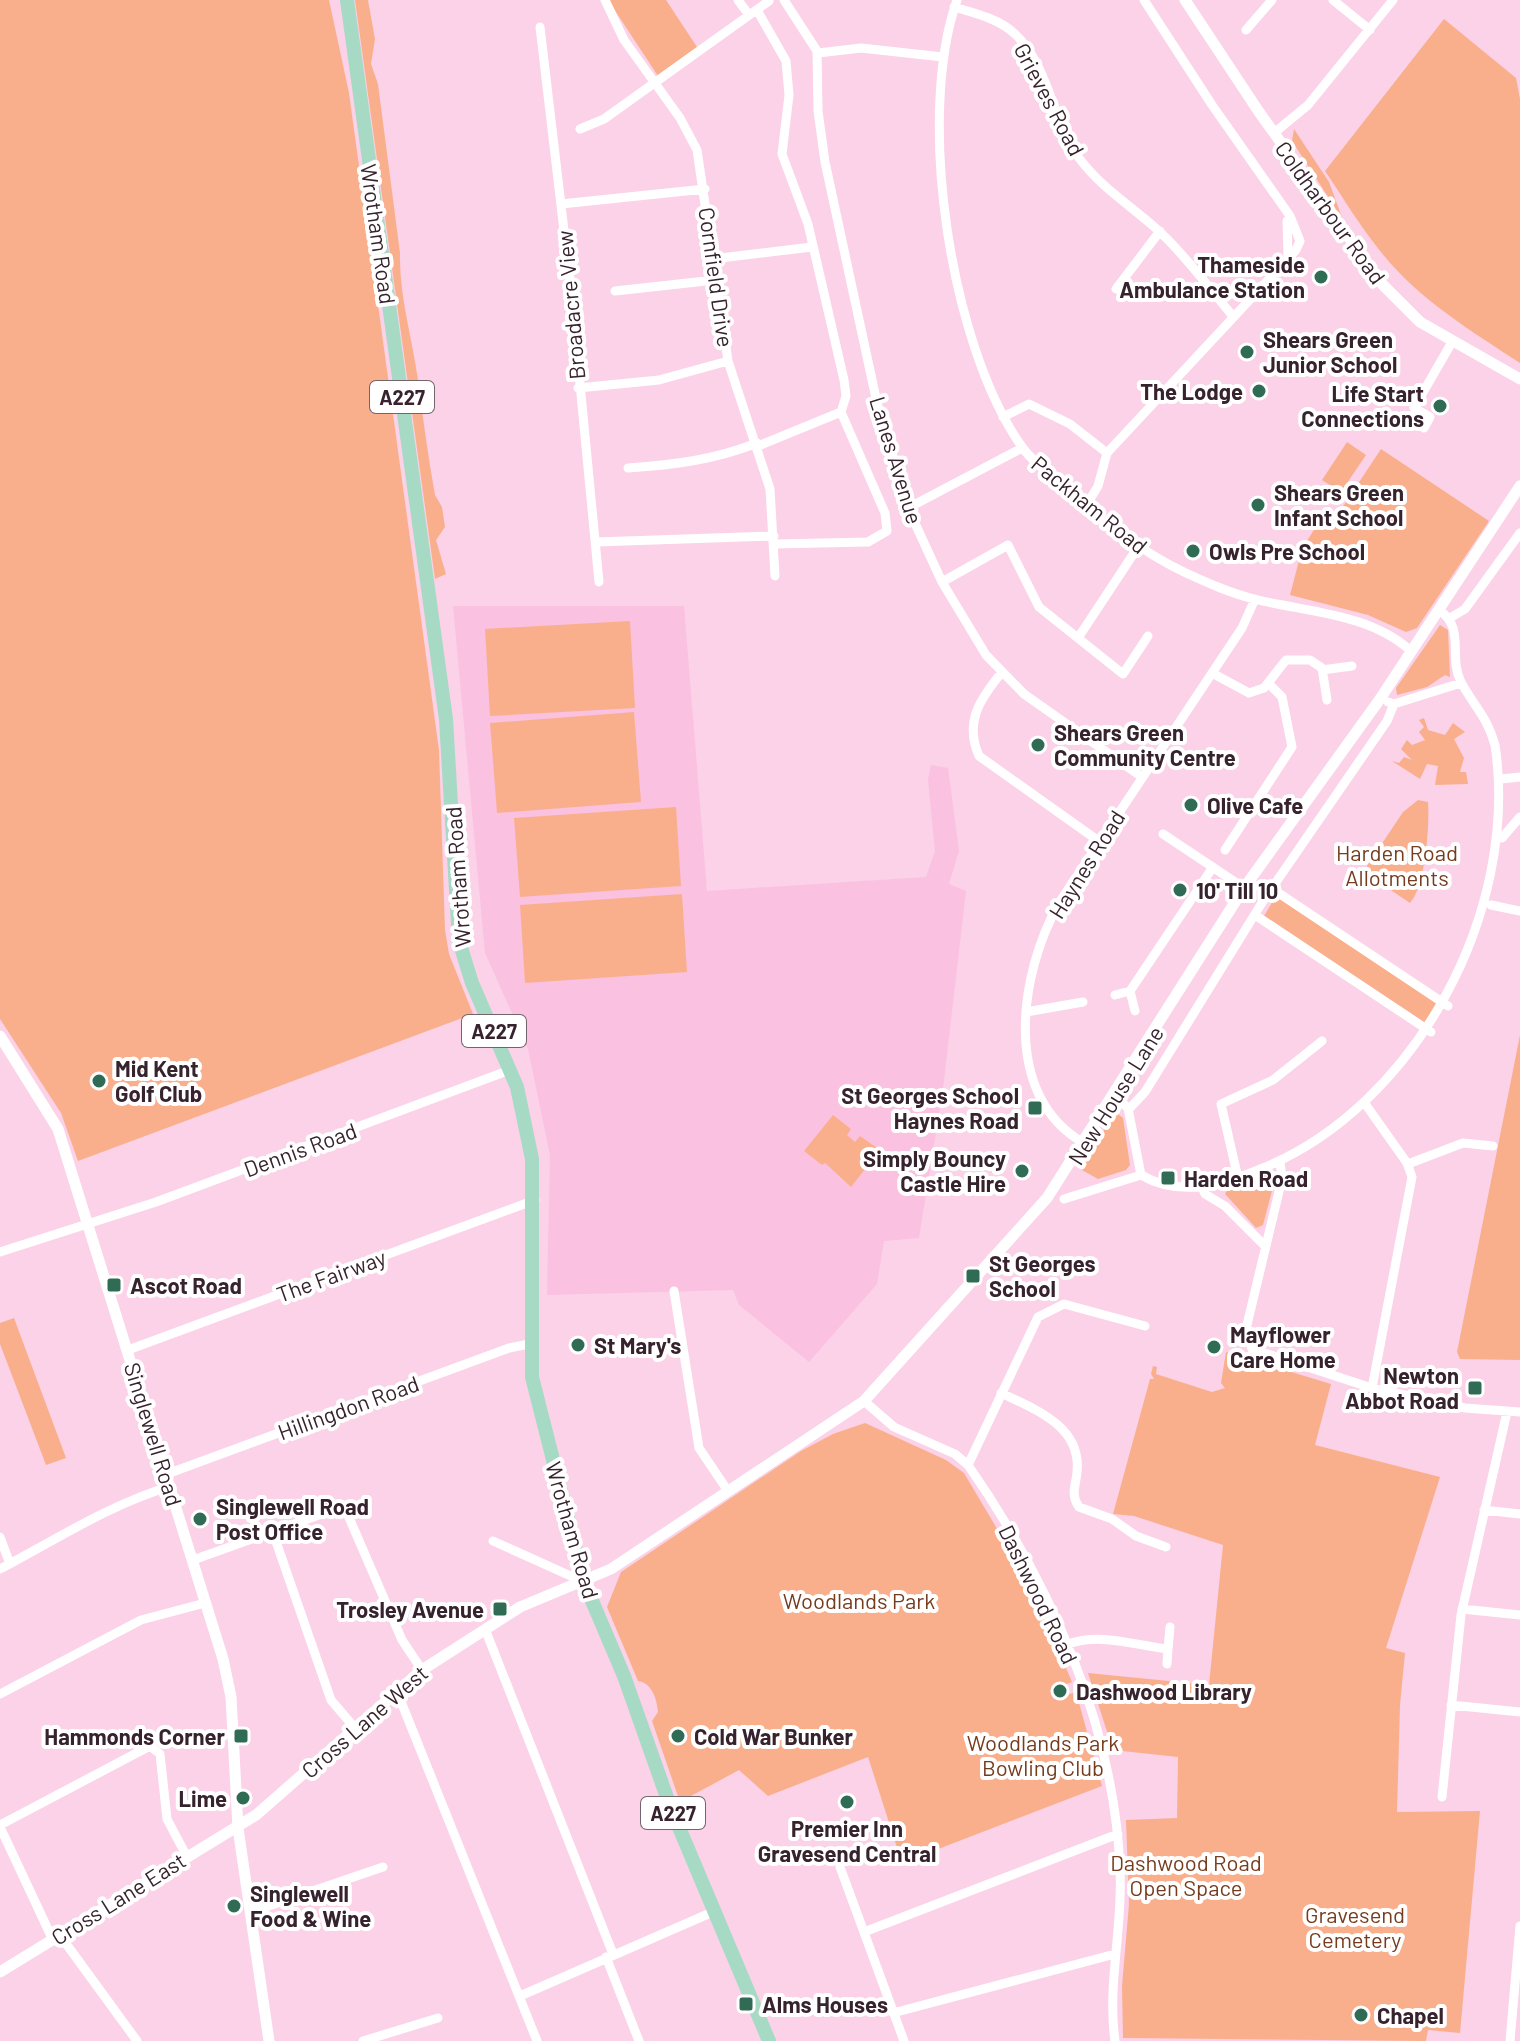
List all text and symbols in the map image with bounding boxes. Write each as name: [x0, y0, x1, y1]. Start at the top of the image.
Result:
street label: Grieves Road: [1009, 38, 1091, 160]
street label: Coldharbour Road: [1270, 136, 1392, 288]
street label: Wrotham Road: [356, 162, 402, 306]
street label: Cornfield Drive: [694, 205, 740, 349]
street label: Broadacre View: [551, 229, 589, 381]
place label: Thameside Ambulance Station: [1119, 251, 1305, 302]
marker: Thameside Ambulance Station: [1312, 268, 1330, 286]
place label: Shears Green Junior School: [1263, 326, 1397, 377]
marker: Shears Green Junior School: [1238, 343, 1256, 361]
place label: The Lodge: [1140, 378, 1243, 404]
place label: Life Start Connections: [1301, 380, 1424, 431]
road number: A227: [370, 381, 434, 413]
marker: The Lodge: [1250, 382, 1268, 400]
street label: Lanes Avenue: [865, 393, 929, 527]
marker: Life Start Connections: [1431, 397, 1449, 415]
street label: Packham Road: [1027, 450, 1153, 558]
place label: Shears Green Infant School: [1274, 479, 1404, 530]
marker: Shears Green Infant School: [1249, 496, 1267, 514]
place label: Owls Pre School: [1209, 538, 1365, 564]
marker: Owls Pre School: [1184, 542, 1202, 560]
place label: Shears Green Community Centre: [1054, 719, 1236, 770]
marker: Shears Green Community Centre: [1029, 736, 1047, 754]
place label: Olive Cafe: [1207, 792, 1303, 818]
marker: Olive Cafe: [1182, 796, 1200, 814]
street label: Haynes Road: [1043, 805, 1129, 923]
street label: Wrotham Road: [439, 806, 475, 948]
park label: Harden Road Allotments: [1336, 839, 1458, 890]
place label: 10' Till 10: [1196, 877, 1278, 903]
marker: 10' Till 10: [1171, 881, 1189, 899]
road number: A227: [462, 1015, 526, 1047]
street label: New House Lane: [1062, 1021, 1168, 1169]
place label: Mid Kent Golf Club: [115, 1055, 202, 1106]
marker: Mid Kent Golf Club: [90, 1072, 108, 1090]
place label: St Georges School Haynes Road: [841, 1082, 1019, 1133]
marker: St Georges School Haynes Road: [1026, 1099, 1044, 1117]
street label: Dennis Road: [240, 1117, 360, 1181]
place label: Simply Bouncy Castle Hire: [863, 1145, 1006, 1196]
marker: Simply Bouncy Castle Hire: [1013, 1162, 1031, 1180]
place label: Harden Road: [1184, 1165, 1308, 1191]
marker: Harden Road: [1159, 1169, 1177, 1187]
street label: The Fairway: [273, 1243, 389, 1307]
place label: St Georges School: [989, 1250, 1096, 1301]
marker: St Georges School: [964, 1267, 982, 1285]
place label: Ascot Road: [130, 1272, 242, 1298]
marker: Ascot Road: [105, 1276, 123, 1294]
place label: Mayflower Care Home: [1230, 1321, 1336, 1372]
place label: St Mary's: [594, 1332, 681, 1358]
marker: St Mary's: [569, 1336, 587, 1354]
marker: Mayflower Care Home: [1205, 1338, 1223, 1356]
street label: Singlewell Road: [120, 1359, 188, 1509]
place label: Newton Abbot Road: [1345, 1362, 1459, 1413]
street label: Hillingdon Road: [274, 1369, 422, 1445]
marker: Newton Abbot Road: [1466, 1379, 1484, 1397]
street label: Wrotham Road: [541, 1459, 605, 1601]
place label: Singlewell Road Post Office: [216, 1493, 369, 1544]
marker: Singlewell Road Post Office: [191, 1510, 209, 1528]
street label: Dashwood Road: [994, 1520, 1084, 1668]
park label: Woodlands Park: [783, 1587, 935, 1613]
place label: Trosley Avenue: [336, 1596, 484, 1622]
marker: Trosley Avenue: [491, 1600, 509, 1618]
street label: Cross Lane West: [296, 1659, 432, 1783]
place label: Dashwood Library: [1076, 1678, 1252, 1704]
marker: Dashwood Library: [1051, 1682, 1069, 1700]
place label: Hammonds Corner: [44, 1723, 226, 1749]
place label: Cold War Bunker: [694, 1723, 853, 1749]
marker: Hammonds Corner: [232, 1727, 250, 1745]
marker: Cold War Bunker: [669, 1727, 687, 1745]
park label: Woodlands Park Bowling Club: [967, 1729, 1119, 1780]
place label: Lime: [178, 1785, 227, 1811]
marker: Lime: [234, 1789, 252, 1807]
marker: Premier Inn Gravesend Central: [838, 1793, 856, 1811]
road number: A227: [641, 1797, 705, 1829]
place label: Premier Inn Gravesend Central: [758, 1815, 936, 1866]
street label: Cross Lane East: [46, 1846, 190, 1950]
park label: Dashwood Road Open Space: [1110, 1849, 1262, 1900]
place label: Singlewell Food & Wine: [250, 1880, 371, 1931]
marker: Singlewell Food & Wine: [225, 1897, 243, 1915]
park label: Gravesend Cemetery: [1305, 1901, 1405, 1952]
place label: Alms Houses: [762, 1991, 888, 2017]
marker: Alms Houses: [737, 1995, 755, 2013]
place label: Chapel: [1377, 2002, 1444, 2028]
marker: Chapel: [1352, 2006, 1370, 2024]

